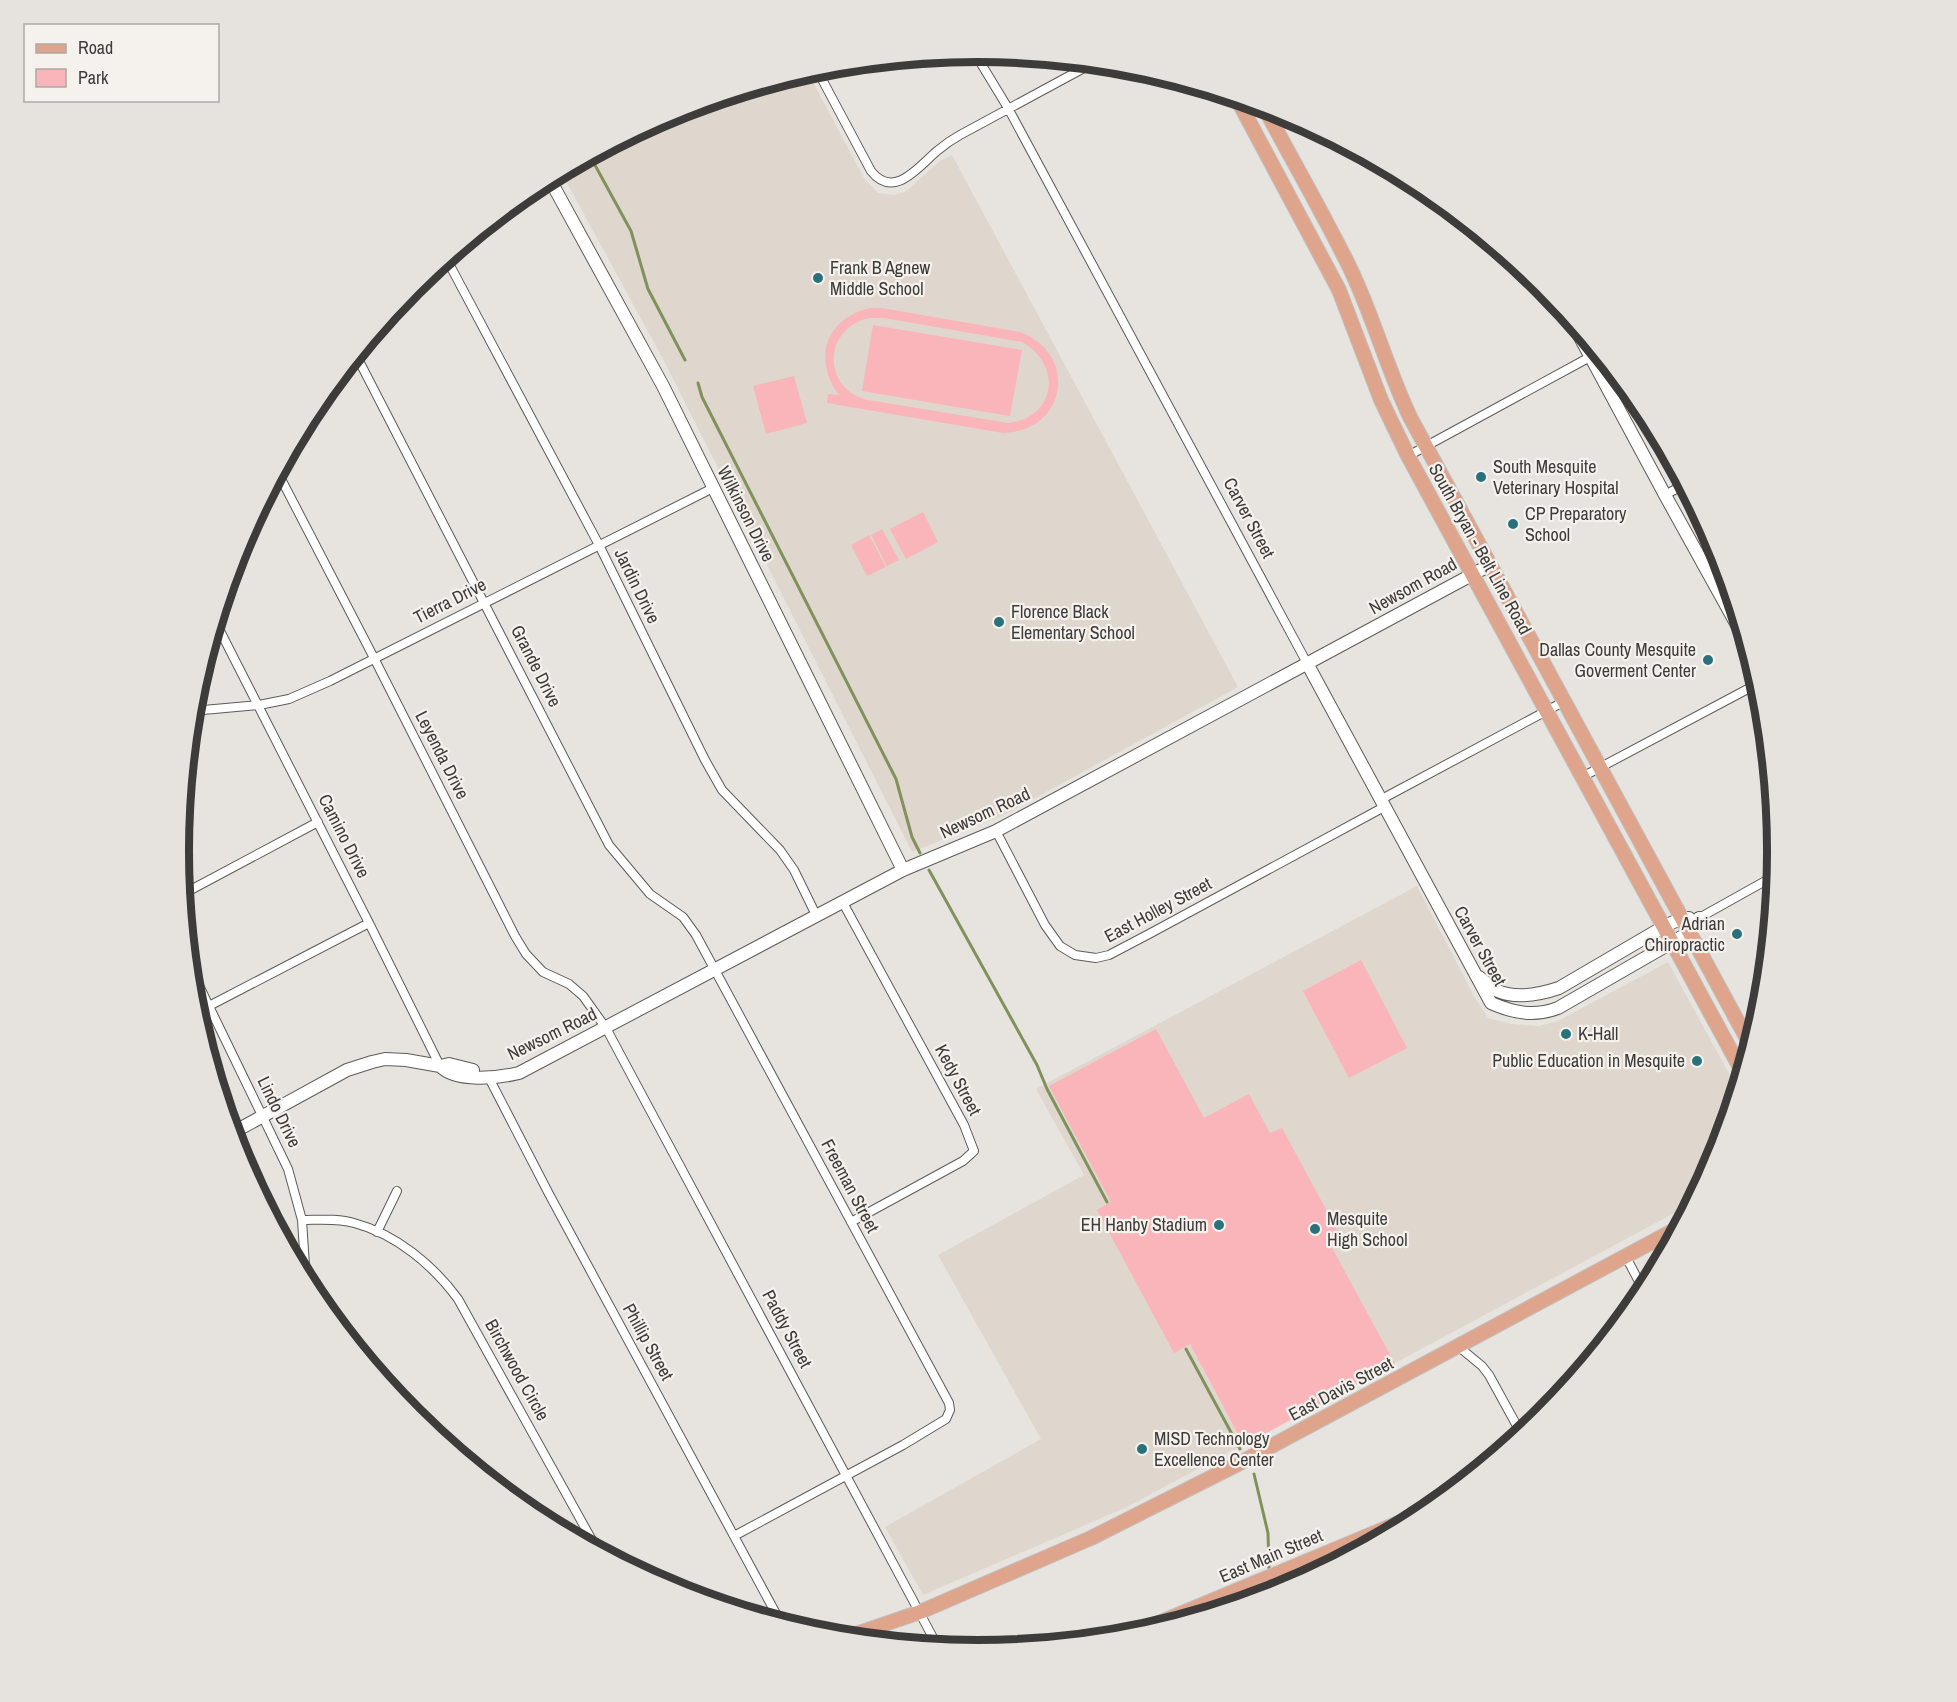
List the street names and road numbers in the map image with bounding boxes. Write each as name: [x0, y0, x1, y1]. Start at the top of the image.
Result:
street label: South Bryan - Belt Line Road: [1423, 459, 1538, 639]
street label: Wilkinson Drive: [712, 462, 781, 566]
street label: Carver Street: [1218, 473, 1281, 562]
street label: Jardin Drive: [609, 544, 666, 627]
street label: Newsom Road: [1364, 551, 1461, 620]
street label: Tierra Drive: [409, 572, 490, 629]
street label: Grande Drive: [505, 621, 568, 711]
street label: Leyenda Drive: [410, 706, 475, 803]
street label: Newsom Road: [936, 781, 1034, 844]
street label: Camino Drive: [313, 790, 376, 882]
street label: East Holley Street: [1100, 871, 1216, 948]
street label: Carver Street: [1448, 901, 1513, 990]
street label: Newsom Road: [503, 1001, 601, 1066]
street label: Kedy Street: [929, 1040, 988, 1120]
street label: Lindo Drive: [251, 1072, 307, 1152]
street label: Freeman Street: [815, 1135, 886, 1237]
street label: Paddy Street: [756, 1285, 819, 1372]
street label: Phillip Street: [617, 1299, 680, 1385]
street label: Birchwood Circle: [479, 1315, 556, 1425]
street label: East Davis Street: [1284, 1351, 1397, 1427]
street label: East Main Street: [1215, 1523, 1326, 1589]

